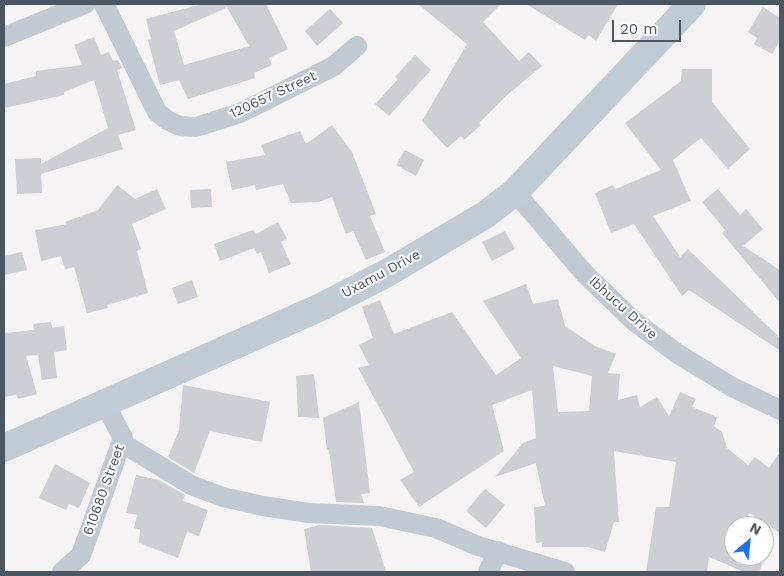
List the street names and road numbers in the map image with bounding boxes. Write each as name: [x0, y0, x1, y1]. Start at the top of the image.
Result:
street label: 120657 Street: [227, 68, 319, 122]
street label: Uxamu Drive: [339, 246, 423, 302]
street label: Ibhucu Drive: [585, 273, 661, 343]
street label: 610680 Street: [80, 442, 128, 538]

